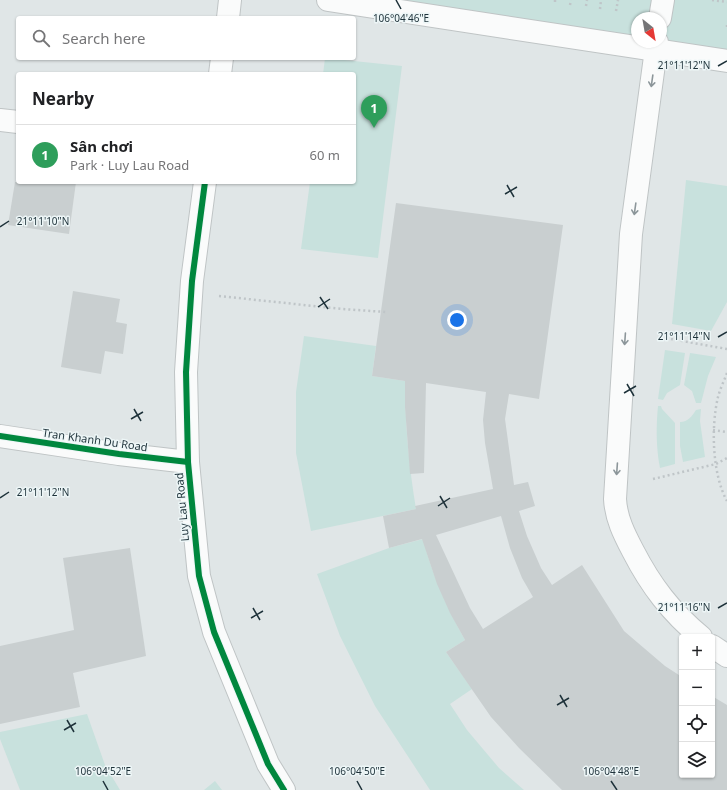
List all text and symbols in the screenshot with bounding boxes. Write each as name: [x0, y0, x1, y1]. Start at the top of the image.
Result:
text: 106°04'46"E: [373, 11, 429, 25]
north arrow: [631, 12, 667, 48]
search box: [16, 16, 356, 60]
icon: search: [30, 27, 52, 49]
text: Search here: [62, 28, 145, 48]
text: 21°11'12"N: [658, 58, 710, 72]
one-way arrow: [648, 74, 656, 87]
text: Nearby: [32, 87, 94, 110]
pin: 1: [361, 95, 387, 128]
text: Sân chơi: [70, 136, 133, 156]
text: 1: [41, 146, 49, 164]
text: 60 m: [310, 146, 340, 164]
text: Park · Luy Lau Road: [70, 156, 189, 174]
one-way arrow: [631, 203, 639, 216]
text: 21°11'10"N: [17, 214, 69, 228]
your location: [447, 310, 467, 330]
text: 21°11'14"N: [658, 329, 710, 343]
one-way arrow: [621, 332, 628, 345]
street label: Tran Khanh Du Road: [42, 425, 149, 454]
one-way arrow: [613, 462, 620, 475]
street label: Luy Lau Road: [171, 472, 192, 542]
text: 21°11'12"N: [17, 485, 69, 499]
text: 21°11'16"N: [658, 600, 710, 614]
map controls: [679, 634, 715, 778]
button: +: [679, 634, 715, 670]
button: −: [679, 670, 715, 706]
button: locate: [679, 706, 715, 742]
button: layers: [679, 742, 715, 778]
text: 106°04'52"E: [75, 764, 131, 778]
text: 106°04'50"E: [329, 764, 385, 778]
text: 106°04'48"E: [583, 764, 639, 778]

